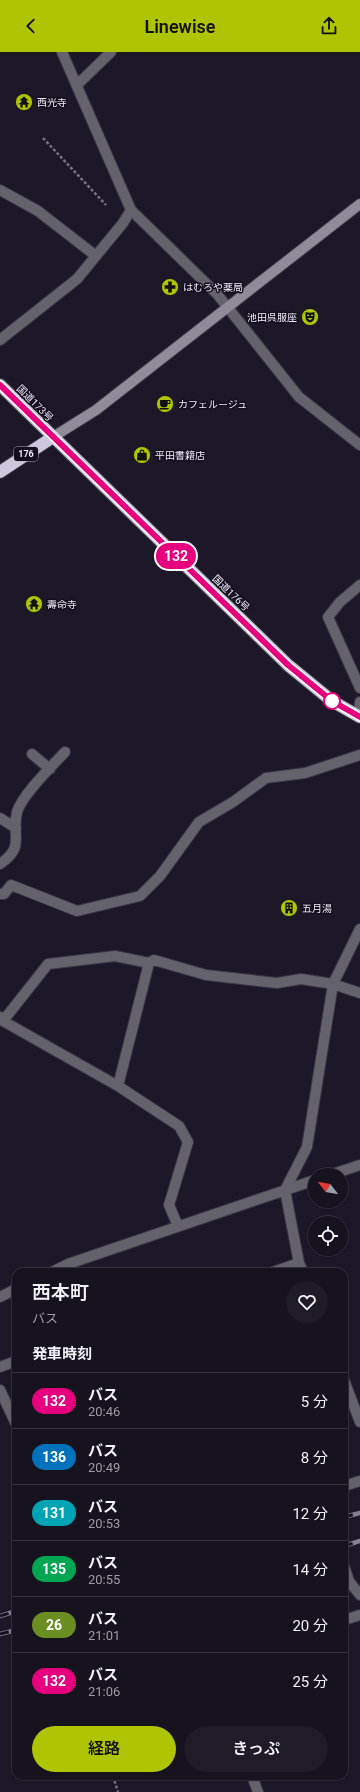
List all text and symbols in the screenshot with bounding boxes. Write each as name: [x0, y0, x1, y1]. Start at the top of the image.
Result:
icon: back: [20, 15, 42, 37]
icon: share: [318, 15, 340, 37]
text: Linewise: [144, 16, 216, 37]
temple icon: 西光寺: [14, 92, 34, 112]
place label: 西光寺: [37, 97, 67, 108]
pharmacy icon: はむろや薬局: [160, 277, 180, 297]
place label: はむろや薬局: [183, 282, 243, 293]
theatre icon: 池田呉服座: [300, 307, 320, 327]
place label: 池田呉服座: [247, 312, 297, 323]
street label: 国道173号: [15, 383, 55, 423]
cafe icon: カフェルージュ: [155, 394, 175, 414]
place label: カフェルージュ: [178, 399, 247, 410]
shop icon: 平田書籍店: [132, 445, 152, 465]
road number: 176: [14, 447, 38, 461]
place label: 平田書籍店: [155, 450, 205, 461]
line badge: 132: [153, 543, 199, 569]
text: 132: [164, 548, 188, 564]
street label: 国道176号: [210, 573, 252, 613]
temple icon: 壽命寺: [24, 594, 44, 614]
place label: 壽命寺: [47, 599, 77, 610]
unlabelled marker: [323, 692, 341, 710]
building icon: 五月湯: [279, 898, 299, 918]
place label: 五月湯: [302, 903, 332, 914]
north arrow: [308, 1168, 348, 1208]
map controls: [308, 1168, 348, 1256]
button: locate: [308, 1216, 348, 1256]
text: 西本町: [32, 1281, 89, 1304]
button: heart: [286, 1281, 328, 1323]
text: バス: [32, 1311, 58, 1326]
text: 発車時刻: [32, 1345, 92, 1363]
text: バス: [88, 1386, 118, 1404]
text: 132: [42, 1393, 66, 1409]
text: 5 分: [301, 1393, 328, 1411]
text: 20:46: [88, 1404, 120, 1419]
text: バス: [88, 1442, 118, 1460]
text: 136: [42, 1449, 66, 1465]
text: 8 分: [301, 1449, 328, 1467]
text: 20:49: [88, 1460, 120, 1475]
text: バス: [88, 1498, 118, 1516]
text: 131: [42, 1505, 66, 1521]
text: 12 分: [292, 1505, 328, 1523]
text: 20:53: [88, 1516, 120, 1531]
text: バス: [88, 1554, 118, 1572]
text: 135: [42, 1561, 66, 1577]
text: 14 分: [292, 1561, 328, 1579]
text: 20:55: [88, 1572, 120, 1587]
text: バス: [88, 1610, 118, 1628]
text: 26: [46, 1617, 62, 1633]
text: 20 分: [292, 1617, 328, 1635]
text: 21:01: [88, 1628, 120, 1643]
text: バス: [88, 1666, 118, 1684]
text: 132: [42, 1673, 66, 1689]
text: 25 分: [292, 1673, 328, 1691]
text: 21:06: [88, 1684, 120, 1699]
button: 経路: [32, 1726, 176, 1772]
button: きっぷ: [184, 1726, 328, 1772]

